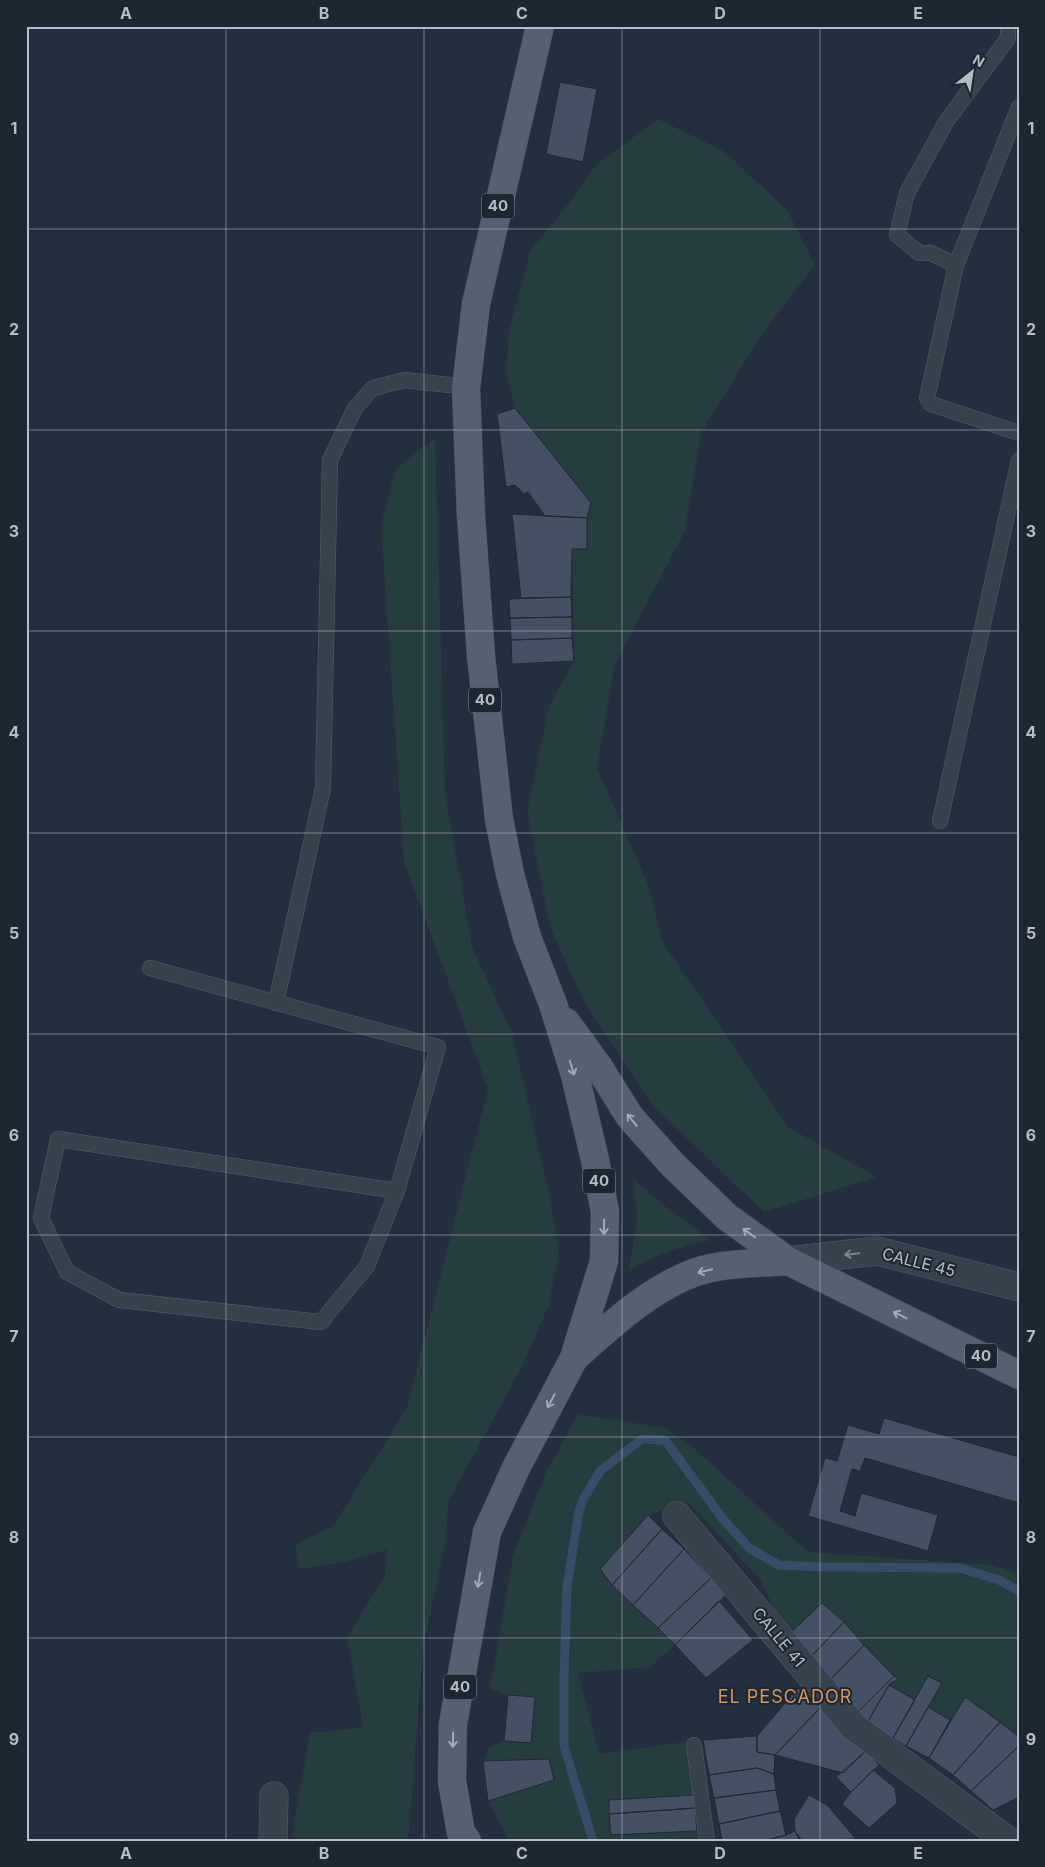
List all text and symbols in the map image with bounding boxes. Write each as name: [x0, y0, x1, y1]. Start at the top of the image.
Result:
text: A: [120, 3, 132, 23]
text: B: [319, 3, 329, 23]
text: C: [516, 3, 528, 23]
text: D: [714, 3, 726, 23]
text: E: [913, 3, 923, 23]
north arrow: [948, 48, 998, 98]
text: N: [970, 50, 988, 70]
text: 1: [11, 118, 17, 138]
text: 1: [1028, 118, 1034, 138]
road number: 40: [482, 194, 514, 218]
text: 2: [9, 319, 19, 339]
text: 2: [1026, 319, 1036, 339]
text: 3: [9, 521, 19, 541]
text: 3: [1026, 521, 1036, 541]
road number: 40: [469, 688, 501, 712]
text: 4: [9, 722, 20, 742]
text: 4: [1026, 722, 1037, 742]
text: 5: [9, 923, 19, 943]
text: 5: [1026, 923, 1036, 943]
one-way arrow: [568, 1059, 578, 1075]
one-way arrow: [627, 1113, 638, 1126]
text: 6: [9, 1125, 19, 1145]
text: 6: [1026, 1125, 1036, 1145]
road number: 40: [583, 1168, 615, 1194]
one-way arrow: [600, 1218, 609, 1234]
one-way arrow: [742, 1227, 756, 1238]
street label: CALLE 45: [880, 1243, 958, 1281]
one-way arrow: [844, 1249, 860, 1259]
one-way arrow: [698, 1266, 714, 1276]
one-way arrow: [893, 1310, 908, 1319]
text: 7: [9, 1326, 19, 1346]
text: 7: [1026, 1326, 1036, 1346]
road number: 40: [965, 1344, 997, 1368]
one-way arrow: [546, 1393, 555, 1408]
text: 8: [9, 1527, 19, 1547]
text: 8: [1026, 1527, 1036, 1547]
one-way arrow: [473, 1572, 483, 1588]
street label: CALLE 41: [748, 1603, 810, 1671]
road number: 40: [444, 1674, 476, 1700]
district label: EL PESCADOR: [718, 1686, 852, 1707]
text: 9: [9, 1729, 19, 1749]
text: 9: [1026, 1729, 1036, 1749]
one-way arrow: [448, 1732, 458, 1748]
text: A: [120, 1843, 132, 1863]
text: B: [319, 1843, 329, 1863]
text: C: [516, 1843, 528, 1863]
text: D: [714, 1843, 726, 1863]
text: E: [913, 1843, 923, 1863]

